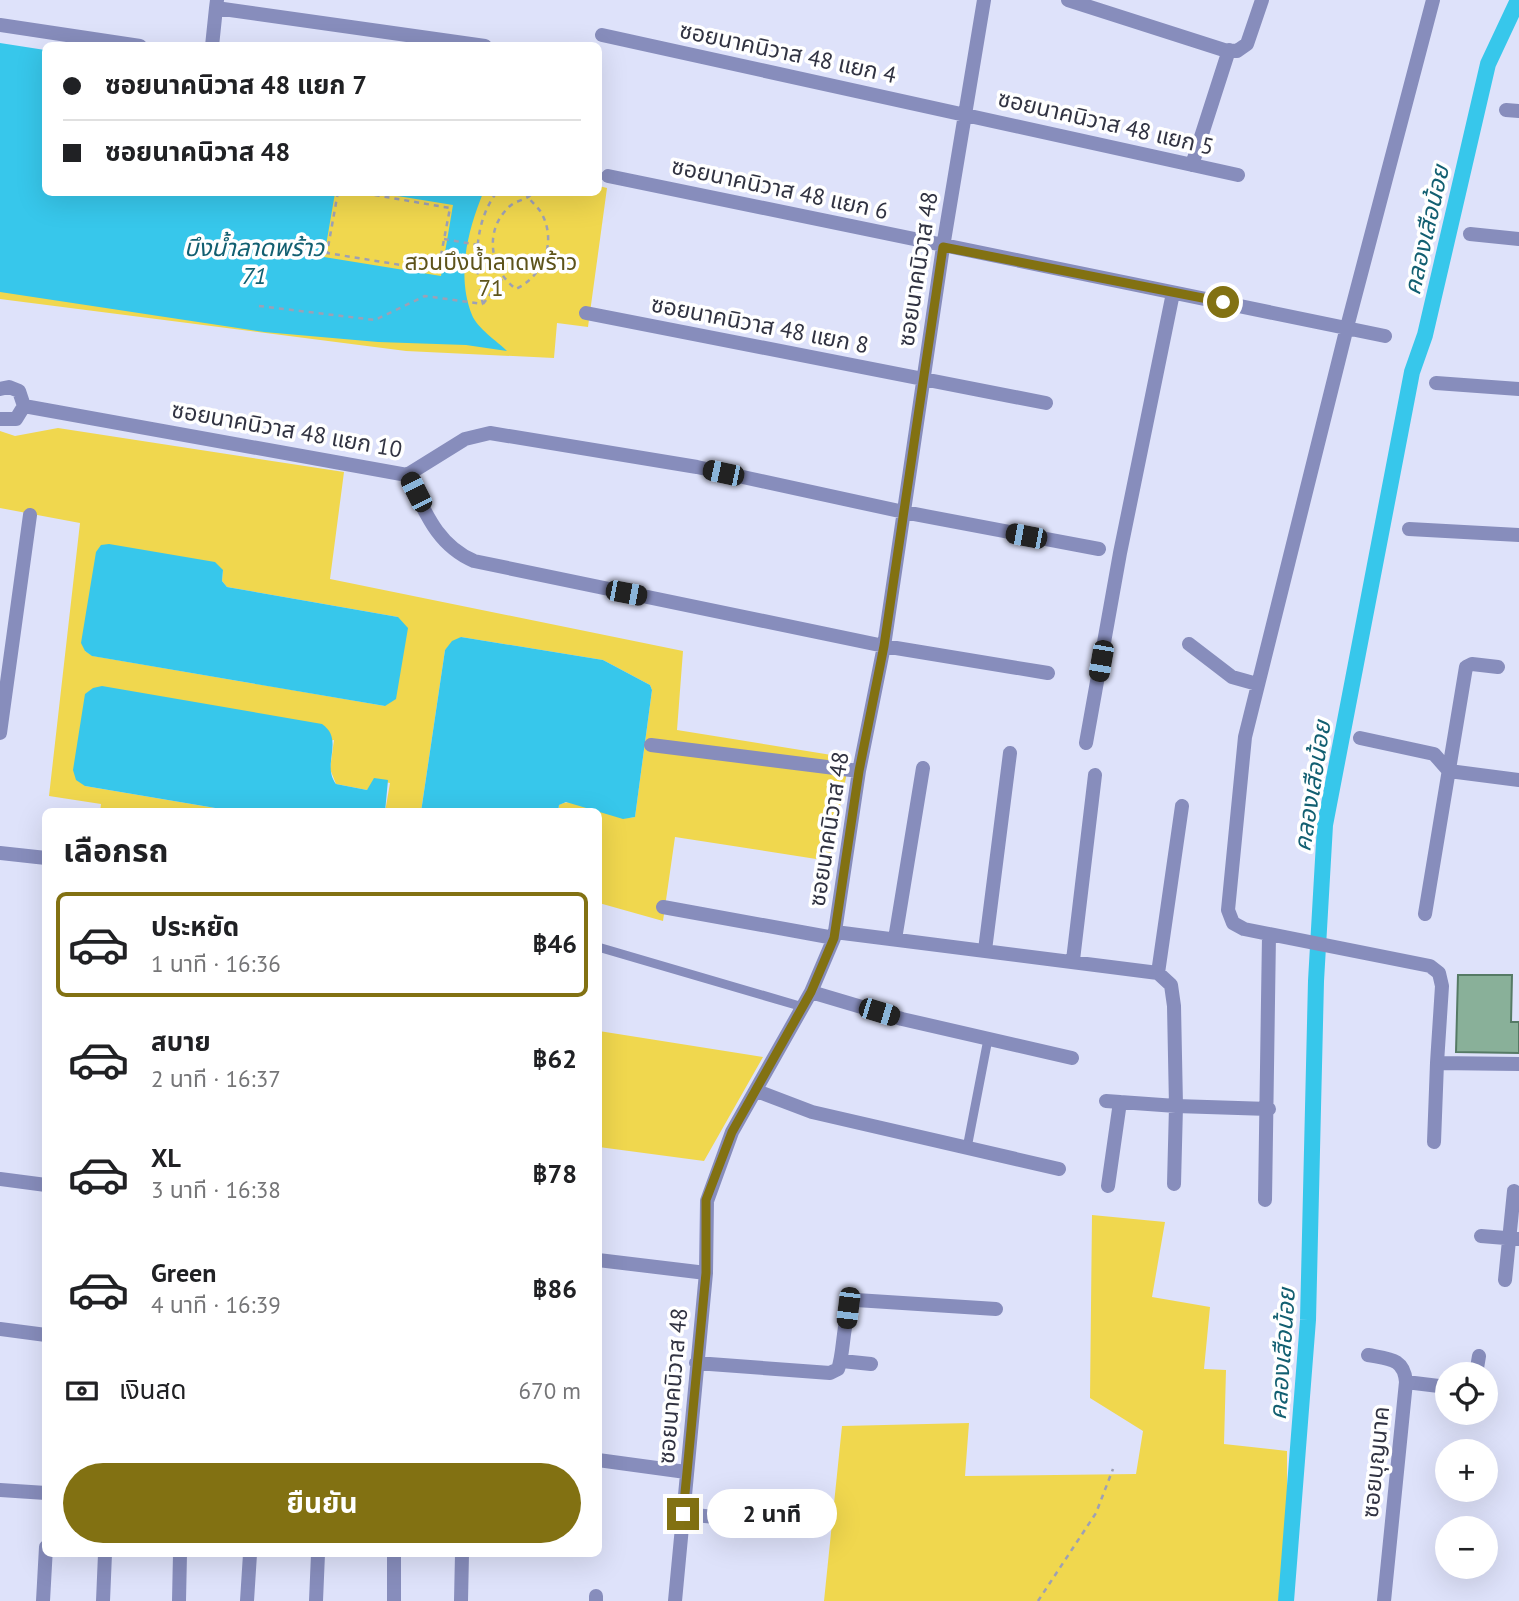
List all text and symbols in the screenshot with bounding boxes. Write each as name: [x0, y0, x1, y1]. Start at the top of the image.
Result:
street label: ซอยนาคนิวาส 48 แยก 4: [677, 15, 900, 89]
text: ซอยนาคนิวาส 48 แยก 7: [105, 68, 367, 101]
street label: ซอยนาคนิวาส 48 แยก 5: [995, 83, 1217, 161]
text: ซอยนาคนิวาส 48: [105, 135, 290, 168]
street label: ซอยนาคนิวาส 48 แยก 6: [669, 151, 891, 225]
water label: คลองเสือน้อย: [1396, 160, 1456, 298]
street label: ซอยนาคนิวาส 48: [890, 190, 944, 348]
water label: บึงน้ำลาดพร้าว 71: [184, 231, 325, 291]
park label: สวนบึงน้ำลาดพร้าว 71: [405, 246, 577, 302]
route start: [1207, 286, 1239, 318]
street label: ซอยนาคนิวาส 48 แยก 8: [649, 289, 871, 359]
street label: ซอยนาคนิวาส 48 แยก 10: [169, 394, 405, 464]
car: [701, 458, 746, 488]
car: [398, 469, 435, 515]
car: [1004, 522, 1049, 550]
car: [604, 579, 649, 607]
car: [1088, 638, 1115, 684]
water label: คลองเสือน้อย: [1286, 717, 1338, 854]
street label: ซอยนาคนิวาส 48: [801, 750, 855, 908]
text: เลือกรถ: [63, 829, 168, 871]
text: ประหยัด: [151, 910, 239, 943]
icon: car: [67, 913, 130, 976]
text: ฿46: [532, 927, 577, 960]
text: 1 นาที · 16:36: [151, 949, 281, 978]
car: [856, 996, 903, 1028]
text: สบาย: [151, 1025, 211, 1058]
icon: car: [67, 1028, 130, 1091]
text: ฿62: [532, 1042, 577, 1075]
text: 2 นาที · 16:37: [151, 1064, 281, 1093]
text: XL: [151, 1141, 181, 1174]
icon: car: [67, 1143, 130, 1206]
text: ฿78: [532, 1157, 577, 1190]
text: 3 นาที · 16:38: [151, 1175, 281, 1204]
text: Green: [151, 1256, 216, 1289]
icon: car: [67, 1258, 130, 1321]
text: ฿86: [532, 1272, 577, 1305]
water label: คลองเสือน้อย: [1262, 1285, 1302, 1421]
car: [836, 1286, 861, 1330]
text: 4 นาที · 16:39: [151, 1290, 281, 1319]
street label: ซอยนาคนิวาส 48: [651, 1307, 693, 1465]
map controls: [1435, 1362, 1498, 1579]
button: locate: [1435, 1362, 1498, 1425]
icon: cash: [63, 1372, 101, 1410]
text: เงินสด: [119, 1373, 186, 1406]
text: 670 m: [519, 1376, 581, 1405]
street label: ซอยบุญนาค: [1355, 1405, 1395, 1519]
button: +: [1435, 1439, 1498, 1502]
button: ยืนยัน: [63, 1463, 581, 1543]
callout: 2 นาที: [708, 1490, 837, 1538]
route end: [667, 1498, 699, 1530]
text: 2 นาที: [743, 1499, 801, 1528]
button: −: [1435, 1516, 1498, 1579]

